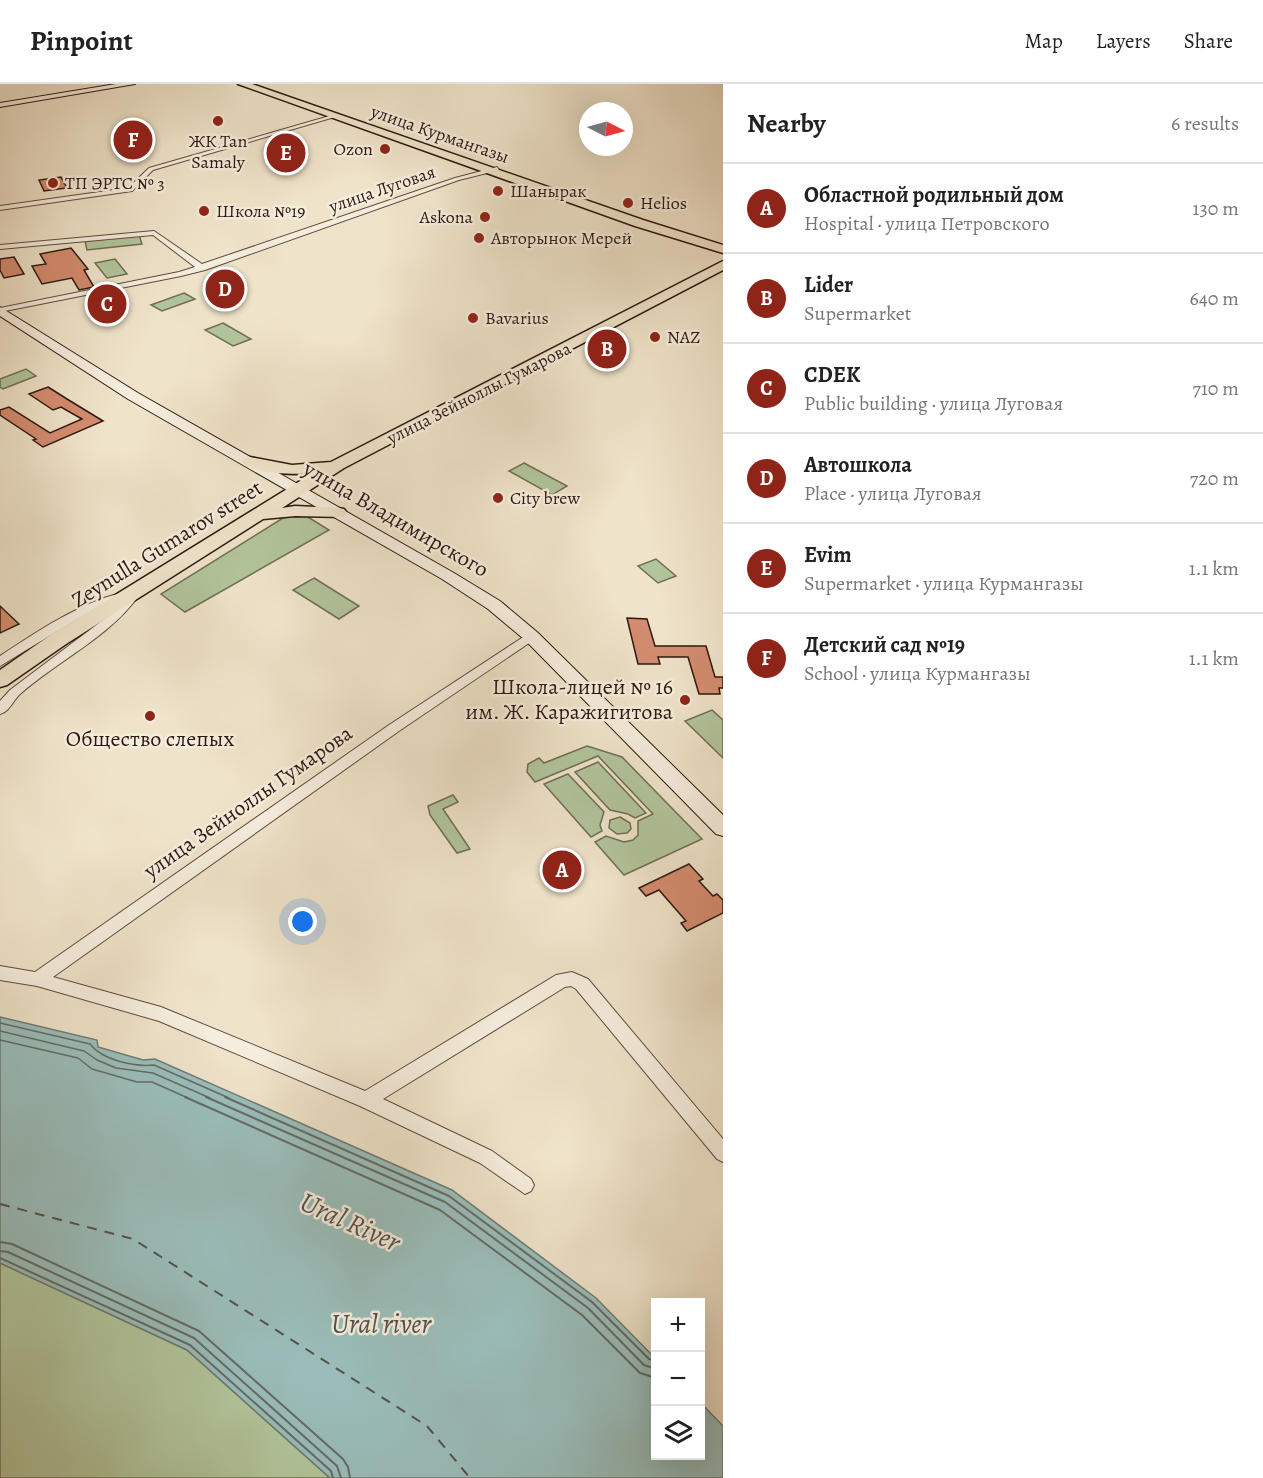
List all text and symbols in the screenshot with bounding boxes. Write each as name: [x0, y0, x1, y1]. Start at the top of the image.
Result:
text: Pinpoint: [30, 22, 133, 60]
text: Map: [1024, 27, 1063, 55]
text: Layers: [1096, 27, 1151, 55]
text: Share: [1184, 27, 1233, 55]
street label: улица Курмангазы: [367, 99, 512, 169]
north arrow: [579, 102, 633, 156]
text: Nearby: [747, 106, 826, 141]
text: 6 results: [1171, 110, 1239, 137]
marker: ЖК Tan Samaly: [211, 114, 225, 128]
pin: F: [114, 118, 152, 162]
place label: ЖК Tan Samaly: [189, 129, 247, 174]
pin: E: [266, 130, 306, 176]
place label: Ozon: [333, 137, 373, 161]
marker: Ozon: [378, 142, 392, 156]
street label: улица Луговая: [325, 160, 438, 219]
place label: ТП ЭРТС № 3: [65, 171, 165, 195]
marker: ТП ЭРТС № 3: [46, 176, 60, 190]
place label: Шанырак: [510, 179, 587, 203]
text: Областной родильный дом: [804, 180, 1064, 210]
marker: Шанырак: [491, 184, 505, 198]
place label: Helios: [640, 191, 687, 215]
text: A: [760, 195, 773, 222]
text: 130 m: [1193, 195, 1239, 222]
marker: Helios: [621, 196, 635, 210]
place label: Школа №19: [216, 199, 305, 223]
marker: Школа №19: [197, 204, 211, 218]
place label: Askona: [418, 205, 474, 229]
marker: Askona: [478, 210, 492, 224]
text: Hospital · улица Петровского: [804, 210, 1050, 237]
place label: Авторынок Мерей: [490, 226, 632, 250]
marker: Авторынок Мерей: [472, 231, 486, 245]
pin: D: [206, 266, 244, 312]
text: Lider: [804, 270, 853, 300]
pin: C: [88, 282, 126, 326]
text: B: [760, 285, 773, 312]
text: 640 m: [1189, 285, 1239, 312]
text: Supermarket: [804, 300, 911, 327]
place label: Bavarius: [485, 306, 549, 330]
marker: Bavarius: [466, 311, 480, 325]
place label: NAZ: [667, 325, 701, 349]
pin: B: [588, 326, 626, 372]
marker: NAZ: [648, 330, 662, 344]
street label: улица Зейноллы Гумарова: [382, 336, 576, 450]
text: CDEK: [804, 360, 860, 390]
text: C: [760, 375, 773, 402]
text: 710 m: [1193, 375, 1239, 402]
text: Public building · улица Луговая: [804, 390, 1063, 417]
text: Автошкола: [804, 450, 912, 480]
street label: улица Владимирского: [297, 453, 494, 584]
text: D: [760, 465, 773, 492]
text: 720 m: [1190, 465, 1239, 492]
street label: Zeynulla Gumarov street: [66, 473, 268, 615]
text: Place · улица Луговая: [804, 480, 982, 507]
place label: City brew: [510, 486, 580, 510]
marker: City brew: [491, 491, 505, 505]
text: Evim: [804, 540, 852, 570]
text: E: [761, 555, 772, 582]
text: 1.1 km: [1189, 555, 1239, 582]
text: Supermarket · улица Курмангазы: [804, 570, 1084, 597]
text: Детский сад №19: [804, 630, 965, 660]
text: F: [761, 645, 772, 672]
text: 1.1 km: [1189, 645, 1239, 672]
text: School · улица Курмангазы: [804, 660, 1031, 687]
place label: Школа-лицей № 16 им. Ж. Каражигитова: [465, 672, 674, 727]
marker: Школа-лицей № 16 им. Ж. Каражигитова: [678, 693, 692, 707]
marker: Общество слепых: [143, 709, 157, 723]
street label: улица Зейноллы Гумарова: [137, 718, 359, 886]
place label: Общество слепых: [66, 724, 234, 754]
pin: A: [542, 848, 582, 892]
your location: [288, 907, 317, 936]
water label: Ural River: [294, 1183, 408, 1262]
map controls: [651, 1298, 705, 1460]
button: +: [651, 1298, 705, 1352]
water label: Ural river: [331, 1305, 432, 1343]
button: −: [651, 1352, 705, 1406]
button: layers: [651, 1406, 705, 1460]

